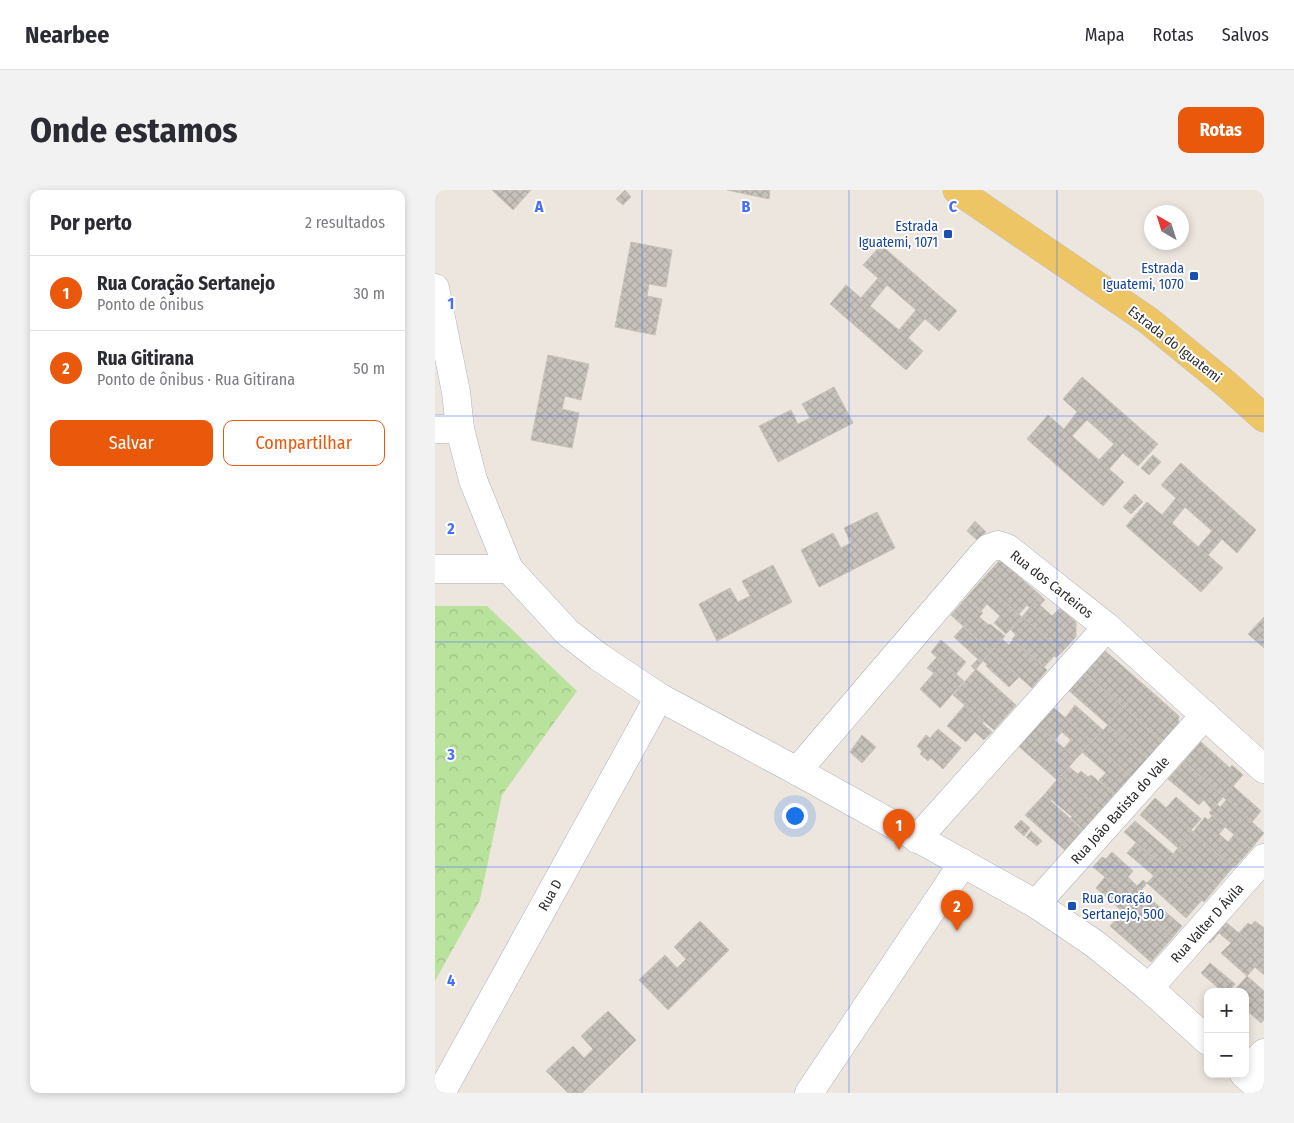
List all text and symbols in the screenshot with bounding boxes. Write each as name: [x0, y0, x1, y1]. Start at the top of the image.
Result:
text: Nearbee: [25, 21, 109, 49]
text: Mapa: [1085, 24, 1125, 46]
text: Rotas: [1153, 24, 1194, 46]
text: Salvos: [1222, 24, 1269, 46]
button: Rotas: [1178, 107, 1264, 153]
text: Onde estamos: [30, 109, 238, 151]
text: A: [534, 197, 544, 216]
text: B: [742, 197, 751, 216]
text: C: [949, 197, 958, 216]
north arrow: [1144, 205, 1189, 250]
text: Por perto: [50, 210, 132, 236]
text: 2 resultados: [305, 213, 385, 232]
place label: Estrada Iguatemi, 1071: [858, 218, 938, 251]
marker: Estrada Iguatemi, 1071: [942, 228, 954, 240]
place label: Estrada Iguatemi, 1070: [1103, 260, 1184, 293]
marker: Estrada Iguatemi, 1070: [1188, 270, 1200, 282]
text: Rua Coração Sertanejo: [97, 272, 275, 295]
text: 1: [63, 284, 69, 303]
text: 30 m: [353, 284, 385, 303]
text: 1: [448, 294, 454, 313]
text: Ponto de ônibus: [97, 295, 204, 314]
street label: Estrada do Iguatemi: [1125, 303, 1225, 386]
text: Rua Gitirana: [97, 347, 194, 370]
text: 2: [62, 359, 70, 378]
text: 50 m: [353, 359, 385, 378]
text: Ponto de ônibus · Rua Gitirana: [97, 370, 295, 389]
button: Salvar: [50, 420, 213, 466]
button: Compartilhar: [223, 420, 385, 466]
text: 2: [446, 519, 455, 538]
street label: Rua dos Carteiros: [1007, 547, 1097, 622]
text: 3: [446, 745, 455, 764]
street label: Rua João Batista do Vale: [1068, 753, 1173, 868]
your location: [782, 803, 808, 829]
pin: 1: [883, 809, 915, 850]
street label: Rua D: [535, 877, 566, 914]
street label: Rua Valter D Ávila: [1167, 880, 1247, 966]
pin: 2: [941, 890, 973, 931]
place label: Rua Coração Sertanejo, 500: [1082, 890, 1164, 923]
marker: Rua Coração Sertanejo, 500: [1066, 900, 1078, 912]
text: 4: [447, 971, 455, 990]
map controls: [1204, 988, 1249, 1078]
button: +: [1204, 988, 1249, 1033]
button: −: [1204, 1033, 1249, 1078]

